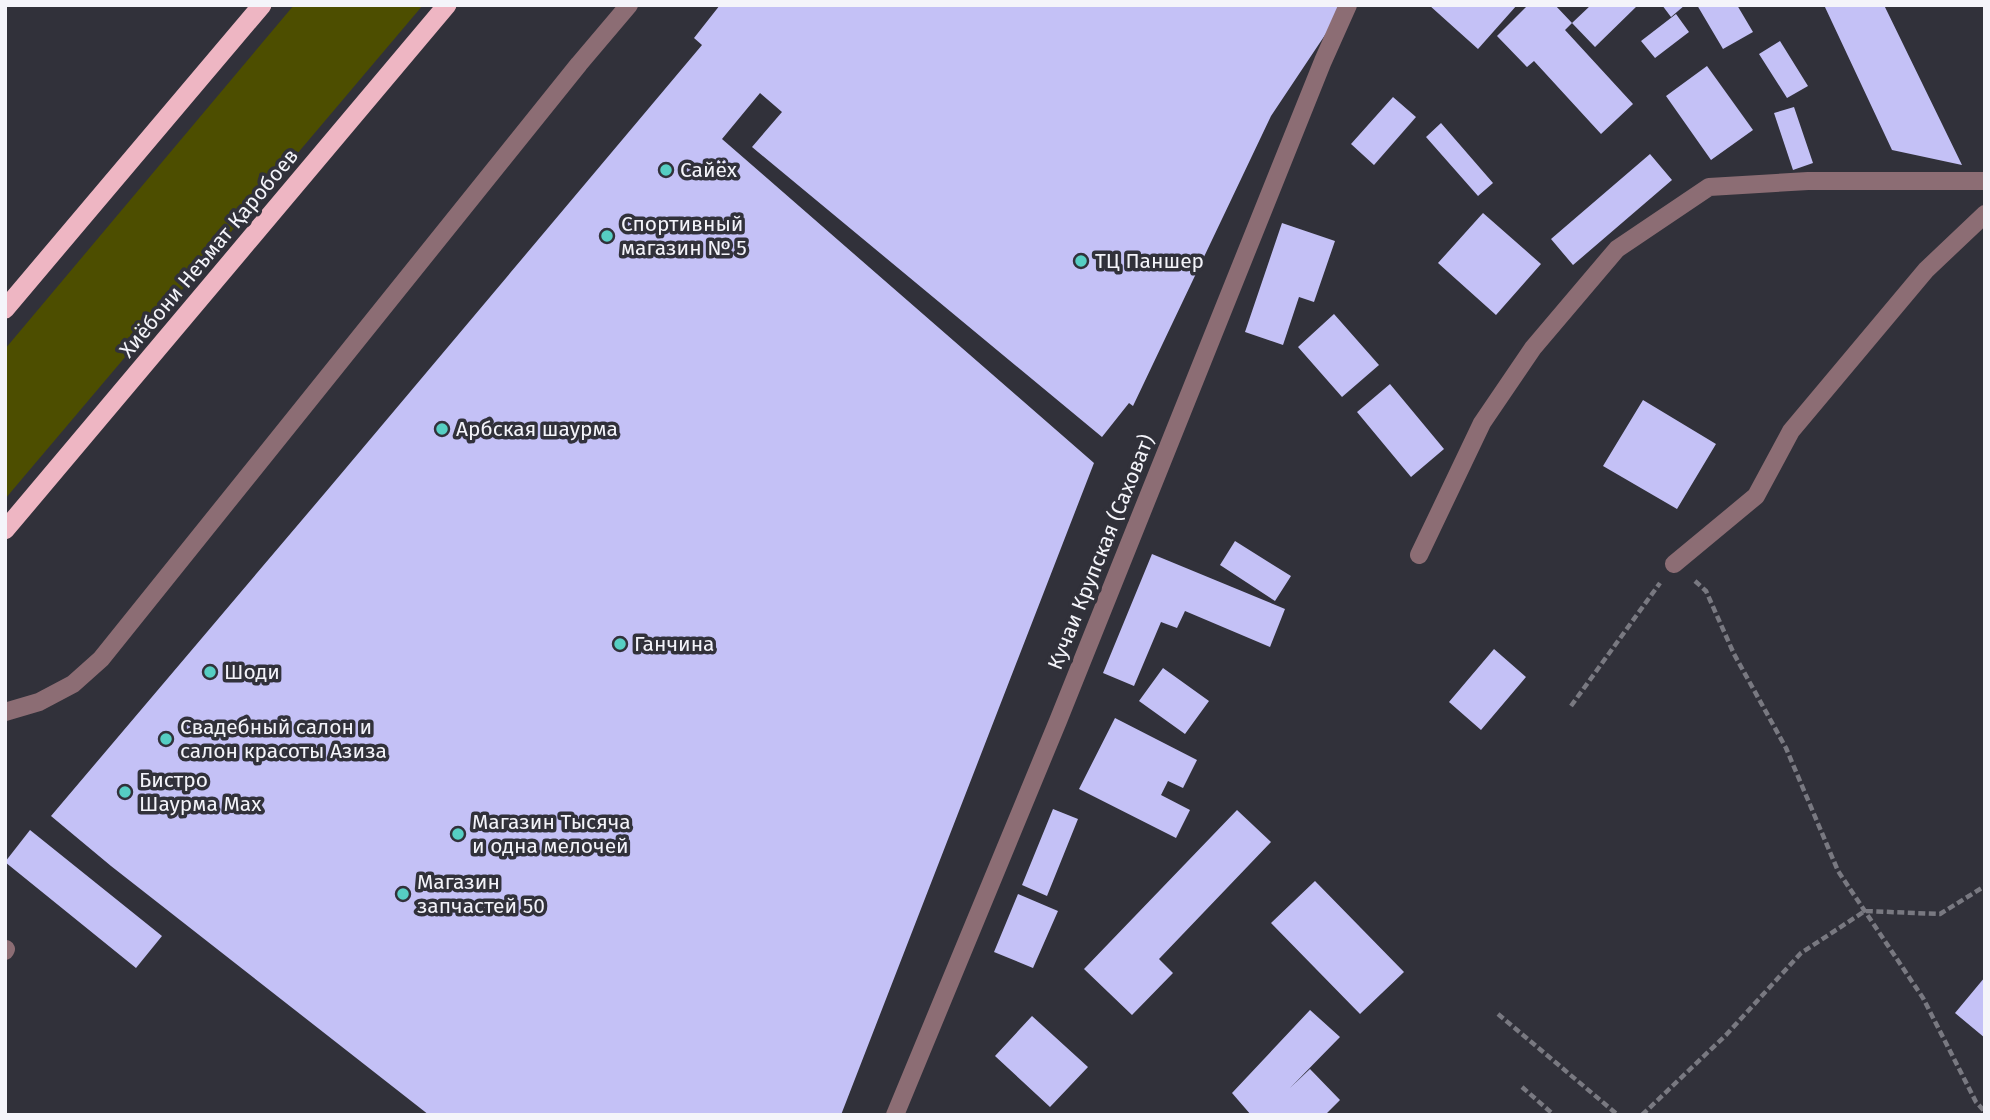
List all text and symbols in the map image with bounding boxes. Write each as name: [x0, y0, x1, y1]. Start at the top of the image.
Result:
street label: Хиёбони Неъмат Қаробоев: [114, 143, 304, 363]
place label: Сайёх: [680, 157, 738, 183]
marker: Сайёх: [658, 162, 674, 178]
place label: Спортивный магазин № 5: [621, 211, 747, 261]
marker: Спортивный магазин № 5: [599, 228, 615, 244]
place label: ТЦ Паншер: [1095, 248, 1204, 274]
marker: ТЦ Паншер: [1073, 253, 1089, 269]
place label: Арбская шаурма: [456, 416, 618, 442]
marker: Арбская шаурма: [434, 421, 450, 437]
street label: Кучаи Крупская (Саховат): [1042, 431, 1160, 673]
place label: Ганчина: [634, 631, 715, 657]
marker: Ганчина: [612, 636, 628, 652]
place label: Шоди: [224, 659, 280, 685]
marker: Шоди: [202, 664, 218, 680]
place label: Свадебный салон и салон красоты Азиза: [180, 714, 387, 764]
marker: Свадебный салон и салон красоты Азиза: [158, 731, 174, 747]
place label: Бистро Шаурма Мax: [139, 767, 262, 817]
marker: Бистро Шаурма Мax: [117, 784, 133, 800]
place label: Магазин Тысяча и одна мелочей: [472, 809, 631, 859]
marker: Магазин Тысяча и одна мелочей: [450, 826, 466, 842]
place label: Магазин запчастей 50: [417, 869, 545, 919]
marker: Магазин запчастей 50: [395, 886, 411, 902]

